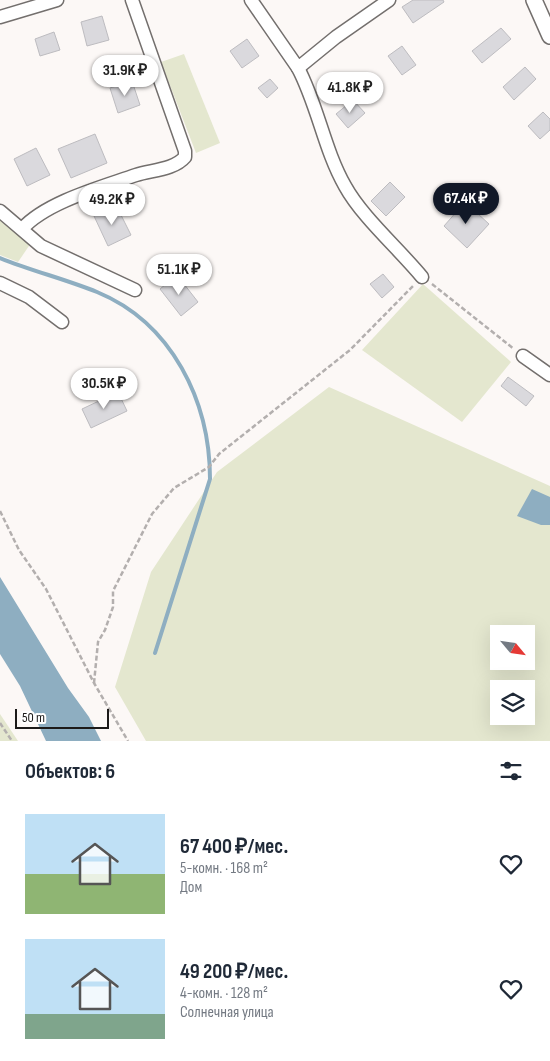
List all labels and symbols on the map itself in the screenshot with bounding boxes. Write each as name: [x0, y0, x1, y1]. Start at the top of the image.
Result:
pin: 31.9K ₽: [79, 54, 171, 97]
pin: 41.8K ₽: [304, 72, 396, 114]
pin: 67.4K ₽: [420, 182, 512, 225]
pin: 49.2K ₽: [66, 184, 158, 226]
pin: 51.1K ₽: [133, 254, 225, 296]
pin: 30.5K ₽: [58, 368, 150, 410]
north arrow: [490, 625, 535, 670]
scale bar: [15, 706, 109, 729]

